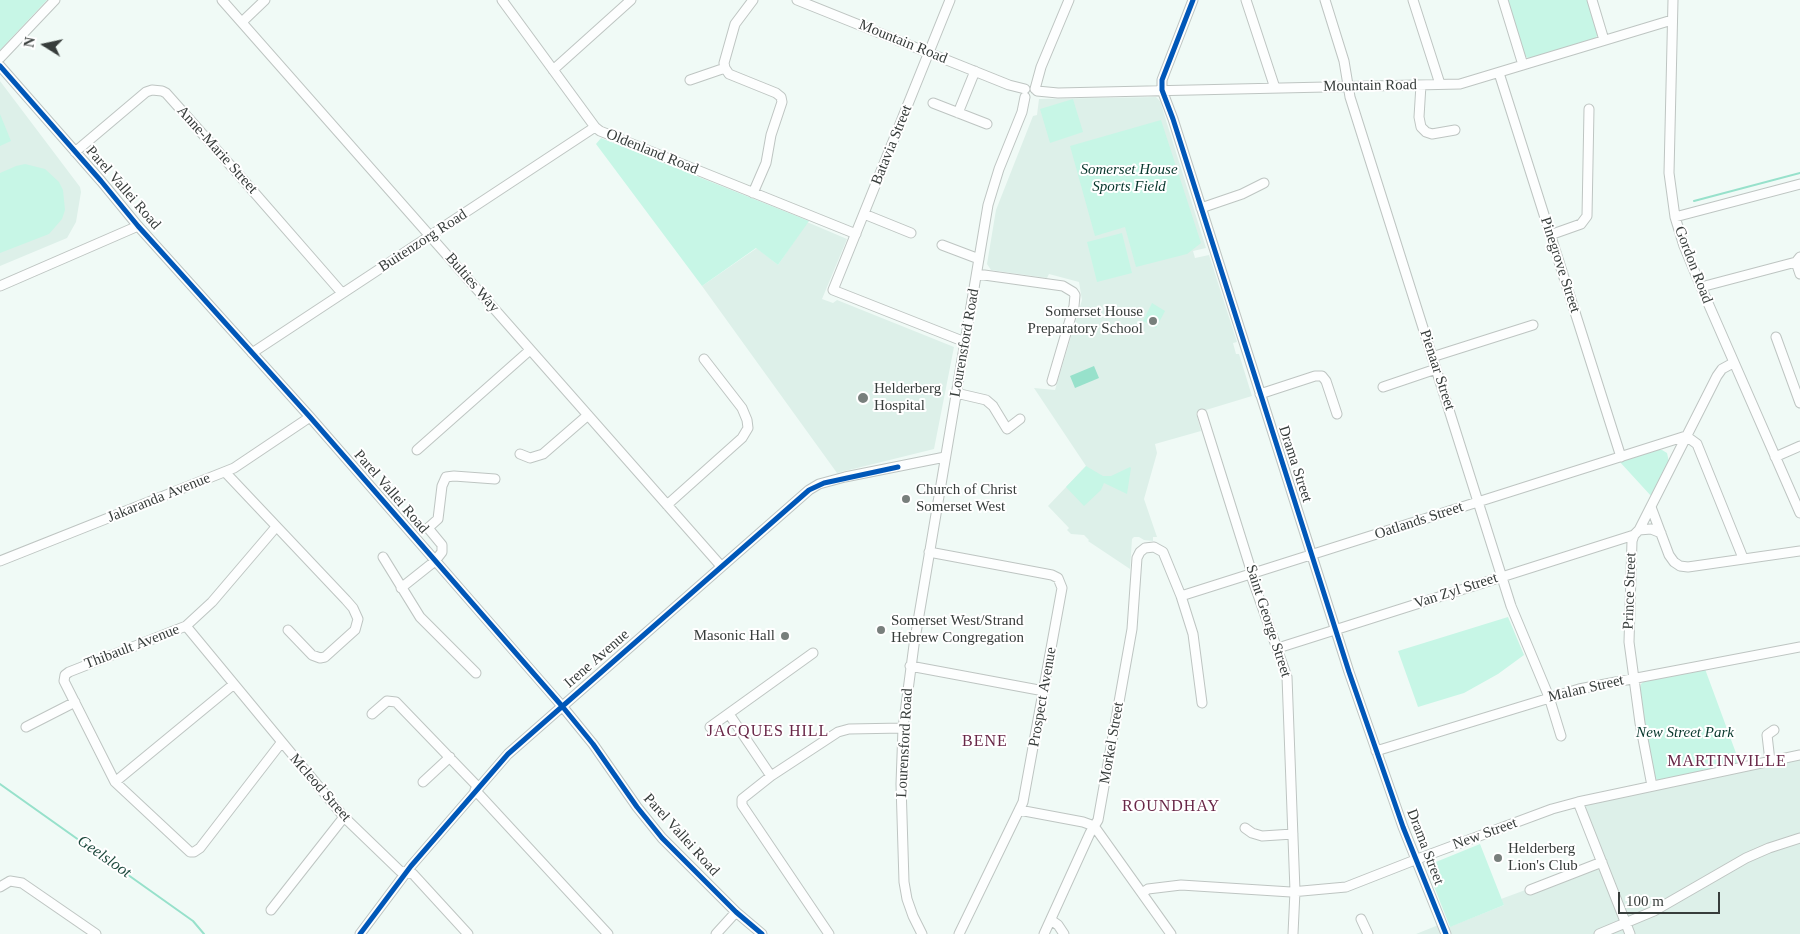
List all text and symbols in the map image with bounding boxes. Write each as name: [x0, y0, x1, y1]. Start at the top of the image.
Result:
street label: Mountain Road: [856, 16, 950, 68]
north arrow: [20, 20, 70, 70]
text: N: [21, 36, 38, 49]
street label: Mountain Road: [1323, 76, 1417, 96]
street label: Anne-Marie Street: [173, 102, 261, 198]
street label: Batavia Street: [868, 102, 916, 188]
street label: Oldenland Road: [603, 125, 701, 179]
street label: Parel Vallei Road: [82, 142, 164, 234]
park label: Somerset House Sports Field: [1080, 161, 1178, 196]
street label: Buitenzorg Road: [375, 206, 471, 276]
street label: Pinegrove Street: [1536, 215, 1584, 315]
street label: Gordon Road: [1670, 224, 1716, 306]
street label: Bulties Way: [441, 249, 503, 317]
street label: Lourensford Road: [947, 287, 983, 399]
place label: Somerset House Preparatory School: [1028, 303, 1143, 338]
marker: Somerset House Preparatory School: [1147, 315, 1159, 327]
street label: Pienaar Street: [1416, 327, 1458, 413]
place label: Helderberg Hospital: [874, 380, 941, 415]
marker: Helderberg Hospital: [856, 391, 870, 405]
street label: Drama Street: [1274, 423, 1316, 505]
street label: Parel Vallei Road: [350, 446, 432, 538]
street label: Jakaranda Avenue: [105, 469, 213, 527]
place label: Church of Christ Somerset West: [916, 481, 1017, 516]
marker: Church of Christ Somerset West: [900, 493, 912, 505]
street label: Oatlands Street: [1372, 498, 1466, 544]
street label: Prince Street: [1620, 552, 1640, 630]
street label: Saint George Street: [1241, 562, 1295, 680]
street label: Van Zyl Street: [1412, 569, 1500, 613]
place label: Somerset West/Strand Hebrew Congregation: [891, 612, 1024, 647]
street label: Thibault Avenue: [82, 621, 182, 673]
marker: Somerset West/Strand Hebrew Congregation: [875, 624, 887, 636]
street label: Irene Avenue: [561, 626, 633, 692]
place label: Masonic Hall: [694, 627, 775, 645]
marker: Masonic Hall: [779, 630, 791, 642]
street label: Prospect Avenue: [1025, 646, 1061, 748]
street label: Malan Street: [1546, 672, 1626, 706]
street label: Lourensford Road: [893, 688, 917, 798]
street label: Morkel Street: [1096, 701, 1128, 785]
district label: JACQUES HILL: [705, 722, 831, 742]
park label: New Street Park: [1636, 724, 1734, 742]
district label: BENE: [962, 732, 1008, 752]
street label: Mcleod Street: [285, 750, 355, 826]
district label: MARTINVILLE: [1666, 752, 1788, 772]
street label: Parel Vallei Road: [639, 790, 723, 880]
district label: ROUNDHAY: [1121, 797, 1221, 817]
street label: Drama Street: [1402, 807, 1448, 887]
street label: New Street: [1450, 814, 1520, 854]
water label: Geelsloot: [73, 832, 135, 882]
place label: Helderberg Lion's Club: [1508, 840, 1578, 875]
marker: Helderberg Lion's Club: [1492, 852, 1504, 864]
scale bar: [1620, 882, 1722, 914]
text: 100 m: [1626, 893, 1664, 909]

